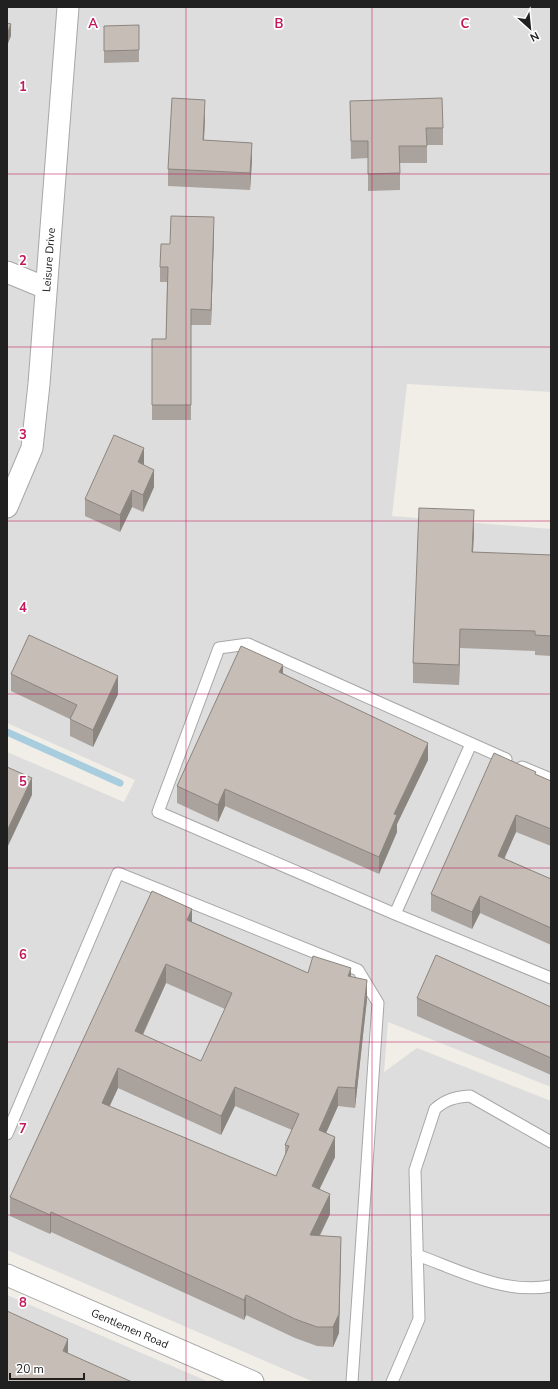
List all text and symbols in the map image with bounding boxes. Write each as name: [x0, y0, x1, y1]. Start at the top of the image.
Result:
north arrow: [510, 8, 550, 48]
text: A: [88, 15, 98, 33]
text: B: [275, 15, 284, 33]
text: C: [461, 15, 470, 33]
text: N: [527, 28, 541, 45]
text: 1: [19, 78, 27, 96]
street label: Leisure Drive: [39, 227, 59, 293]
text: 2: [19, 252, 27, 270]
text: 3: [19, 426, 27, 444]
text: 4: [19, 599, 27, 617]
text: 5: [19, 773, 27, 791]
text: 6: [19, 946, 27, 964]
text: 7: [19, 1120, 27, 1138]
text: 8: [19, 1294, 27, 1312]
street label: Gentlemen Road: [89, 1305, 171, 1352]
scale bar: [10, 1355, 84, 1381]
text: 20 m: [16, 1361, 44, 1377]

